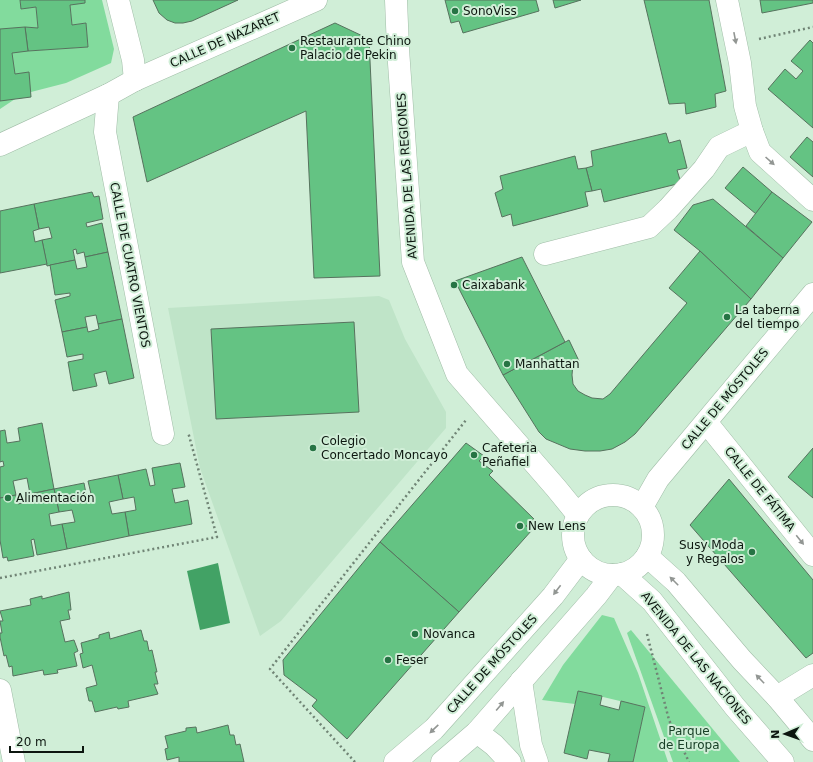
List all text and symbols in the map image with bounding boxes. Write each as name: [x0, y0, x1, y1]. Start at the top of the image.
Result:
place label: SonoViss: [463, 4, 517, 18]
marker: SonoViss: [450, 6, 460, 16]
street label: CALLE DE NAZARET: [168, 9, 283, 71]
one-way arrow: [732, 32, 738, 44]
place label: Restaurante Chino Palacio de Pekin: [300, 34, 411, 62]
marker: Restaurante Chino Palacio de Pekin: [287, 43, 297, 53]
street label: AVENIDA DE LAS REGIONES: [394, 93, 420, 259]
one-way arrow: [765, 156, 775, 165]
street label: CALLE DE CUATRO VIENTOS: [107, 181, 153, 349]
place label: Caixabank: [462, 278, 525, 292]
marker: Caixabank: [449, 280, 459, 290]
place label: La taberna del tiempo: [735, 303, 800, 331]
marker: La taberna del tiempo: [722, 312, 732, 322]
street label: CALLE DE MÓSTOLES: [678, 345, 772, 453]
place label: Manhattan: [515, 357, 580, 371]
marker: Manhattan: [502, 359, 512, 369]
place label: Colegio Concertado Moncayo: [321, 434, 448, 462]
place label: Cafeteria Peñafiel: [482, 441, 537, 469]
marker: Colegio Concertado Moncayo: [308, 443, 318, 453]
street label: CALLE DE FÁTIMA: [722, 443, 800, 535]
marker: Cafeteria Peñafiel: [469, 450, 479, 460]
place label: Alimentación: [16, 491, 95, 505]
marker: Alimentación: [3, 493, 13, 503]
place label: New Lens: [528, 519, 586, 533]
marker: New Lens: [515, 521, 525, 531]
one-way arrow: [796, 534, 805, 545]
place label: Susy Moda y Regalos: [679, 538, 744, 566]
marker: Susy Moda y Regalos: [747, 547, 757, 557]
one-way arrow: [669, 576, 679, 586]
one-way arrow: [553, 584, 561, 595]
street label: AVENIDA DE LAS NACIONES: [638, 589, 754, 727]
street label: CALLE DE MÓSTOLES: [443, 611, 540, 716]
place label: Novanca: [423, 627, 475, 641]
marker: Novanca: [410, 629, 420, 639]
place label: Feser: [396, 653, 428, 667]
marker: Feser: [383, 655, 393, 665]
one-way arrow: [755, 674, 765, 684]
one-way arrow: [495, 701, 504, 711]
north arrow: [765, 714, 805, 754]
one-way arrow: [429, 724, 439, 734]
park label: Parque de Europa: [659, 724, 719, 752]
scale bar: [10, 728, 83, 754]
text: N: [769, 729, 782, 739]
text: 20 m: [16, 735, 47, 749]

